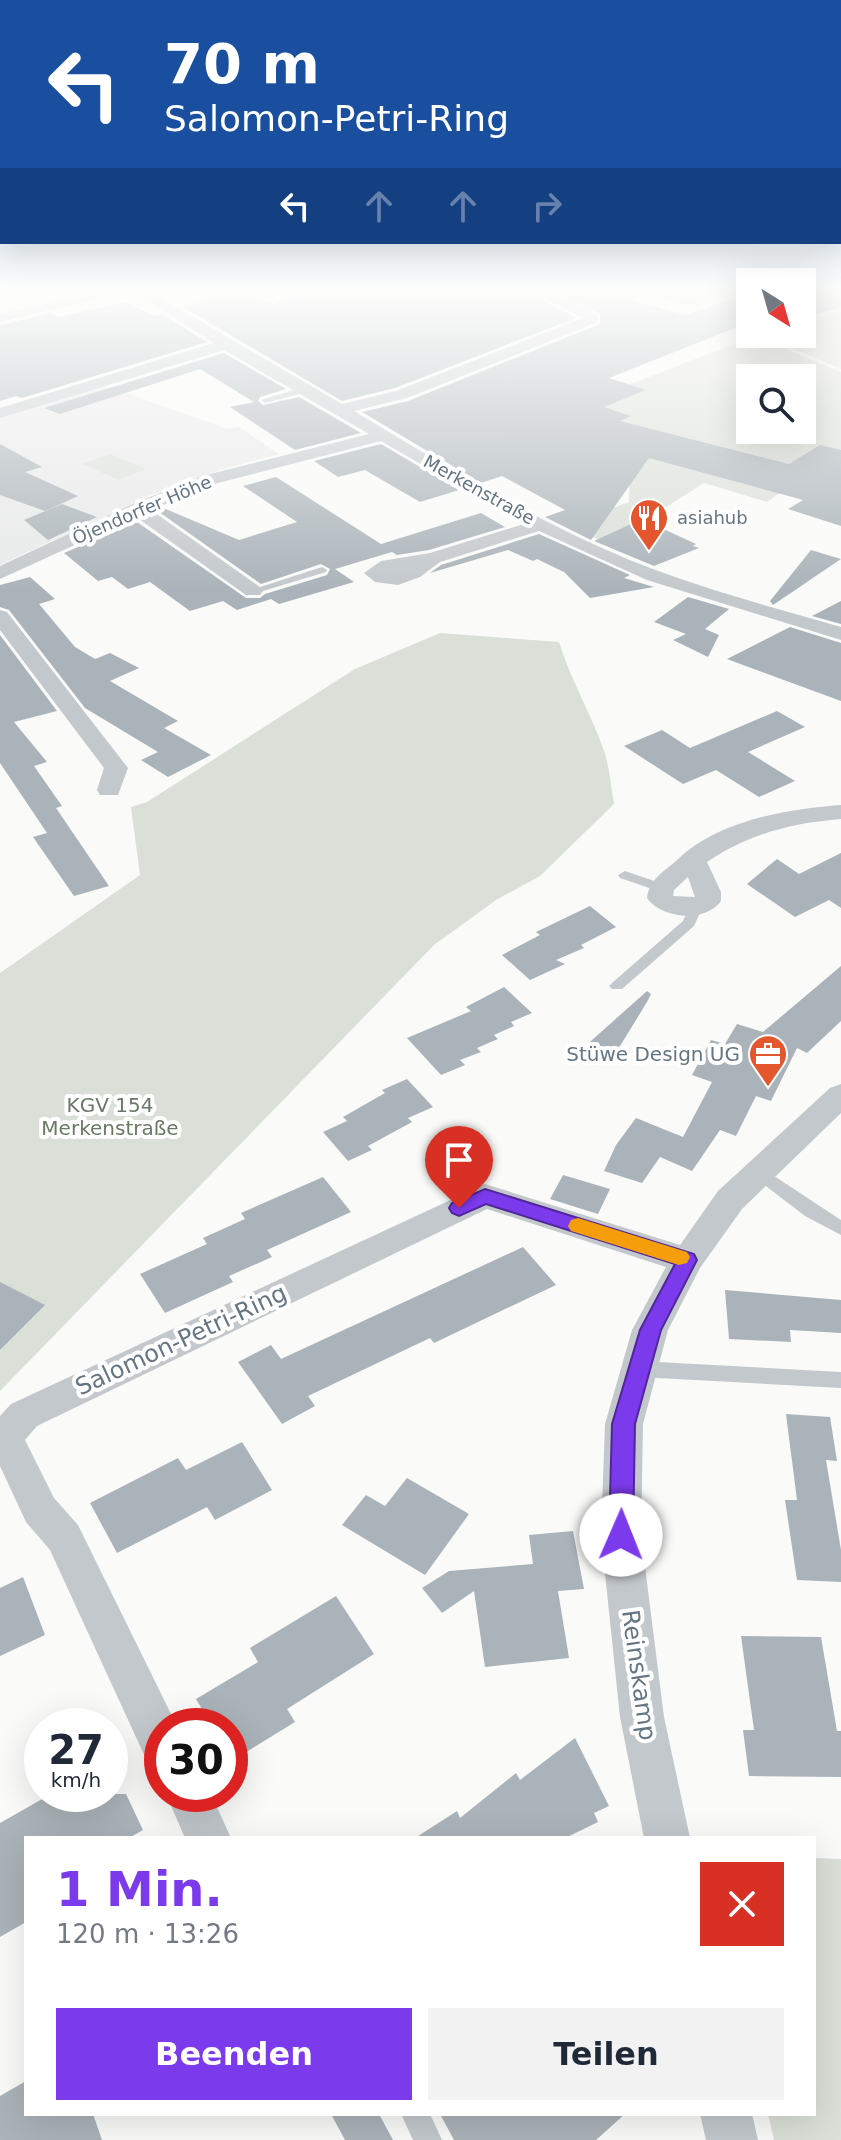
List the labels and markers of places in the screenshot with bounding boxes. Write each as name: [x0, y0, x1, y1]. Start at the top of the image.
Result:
restaurant icon: asiahub: [628, 497, 670, 552]
place label: asiahub: [677, 507, 748, 528]
office icon: Stüwe Design UG: [747, 1033, 789, 1088]
place label: Stüwe Design UG: [566, 1042, 740, 1066]
pin: [425, 1126, 493, 1208]

